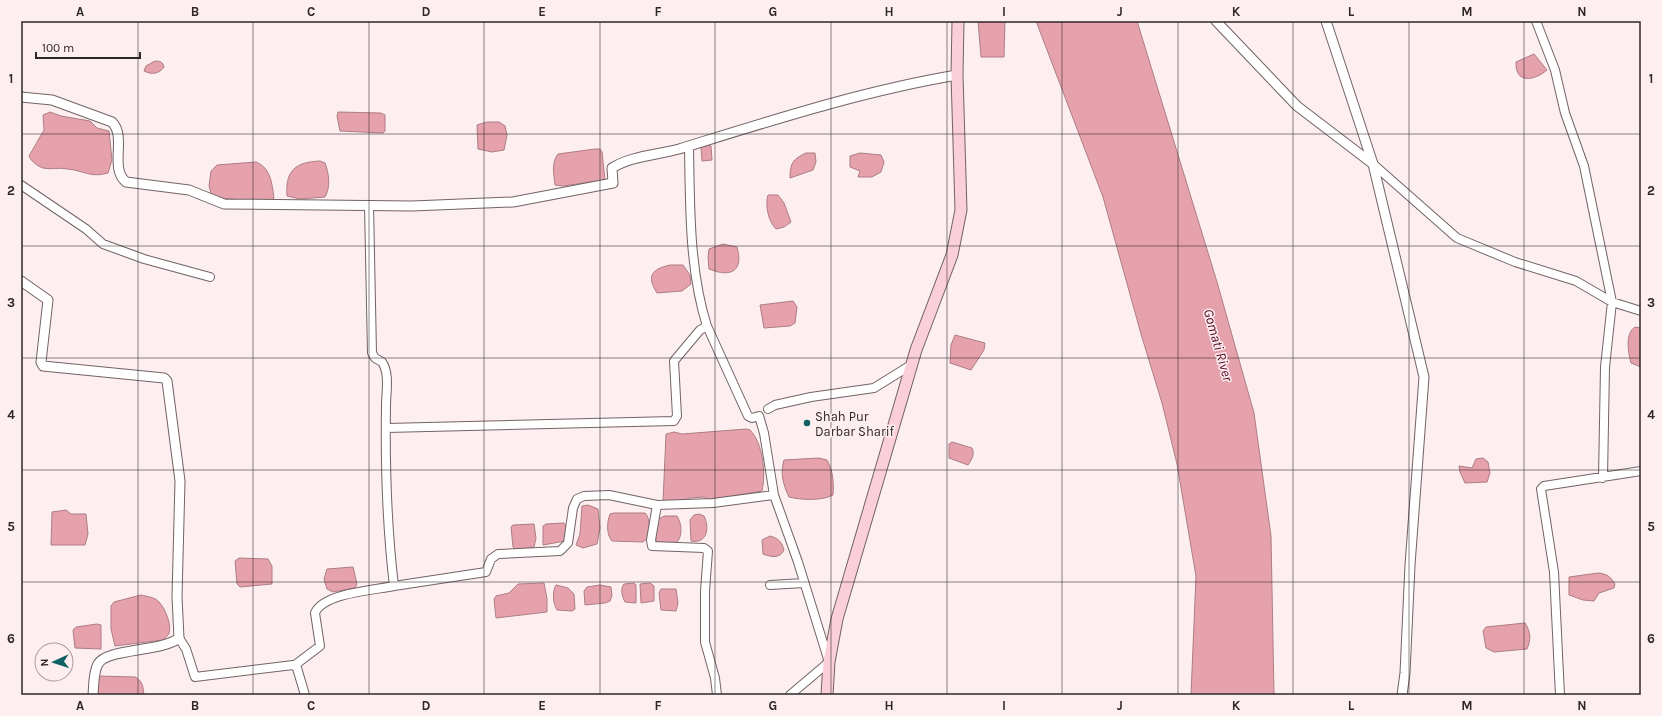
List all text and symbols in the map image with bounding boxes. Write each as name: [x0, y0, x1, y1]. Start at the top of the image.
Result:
text: A: [76, 4, 84, 19]
text: B: [191, 4, 199, 19]
text: C: [307, 4, 315, 19]
text: D: [422, 4, 431, 19]
text: E: [538, 4, 546, 19]
text: F: [654, 4, 662, 19]
text: G: [769, 4, 777, 19]
text: H: [884, 4, 894, 19]
text: I: [1002, 4, 1006, 19]
text: J: [1117, 4, 1123, 19]
text: K: [1232, 4, 1241, 19]
text: L: [1348, 4, 1355, 19]
text: M: [1461, 4, 1473, 19]
text: N: [1577, 4, 1587, 19]
scale bar: [36, 34, 140, 60]
text: 100 m: [42, 41, 74, 55]
text: 1: [9, 71, 13, 86]
text: 1: [1649, 71, 1653, 86]
text: 2: [7, 183, 15, 198]
text: 2: [1647, 183, 1655, 198]
text: 3: [7, 295, 15, 310]
text: 3: [1647, 295, 1655, 310]
water label: Gomati River: [1200, 307, 1237, 384]
text: 4: [7, 407, 15, 422]
text: 4: [1647, 407, 1655, 422]
place label: Shah Pur Darbar Sharif: [815, 409, 895, 439]
marker: Shah Pur Darbar Sharif: [802, 418, 812, 428]
text: 5: [7, 519, 15, 534]
text: 5: [1647, 519, 1655, 534]
text: 6: [7, 631, 15, 646]
text: 6: [1647, 631, 1655, 646]
north arrow: [34, 642, 74, 682]
text: N: [38, 658, 51, 667]
text: A: [76, 698, 84, 713]
text: B: [191, 698, 199, 713]
text: C: [307, 698, 315, 713]
text: D: [422, 698, 431, 713]
text: E: [538, 698, 546, 713]
text: F: [654, 698, 662, 713]
text: G: [769, 698, 777, 713]
text: H: [884, 698, 894, 713]
text: I: [1002, 698, 1006, 713]
text: J: [1117, 698, 1123, 713]
text: K: [1232, 698, 1241, 713]
text: L: [1348, 698, 1355, 713]
text: M: [1461, 698, 1473, 713]
text: N: [1577, 698, 1587, 713]

